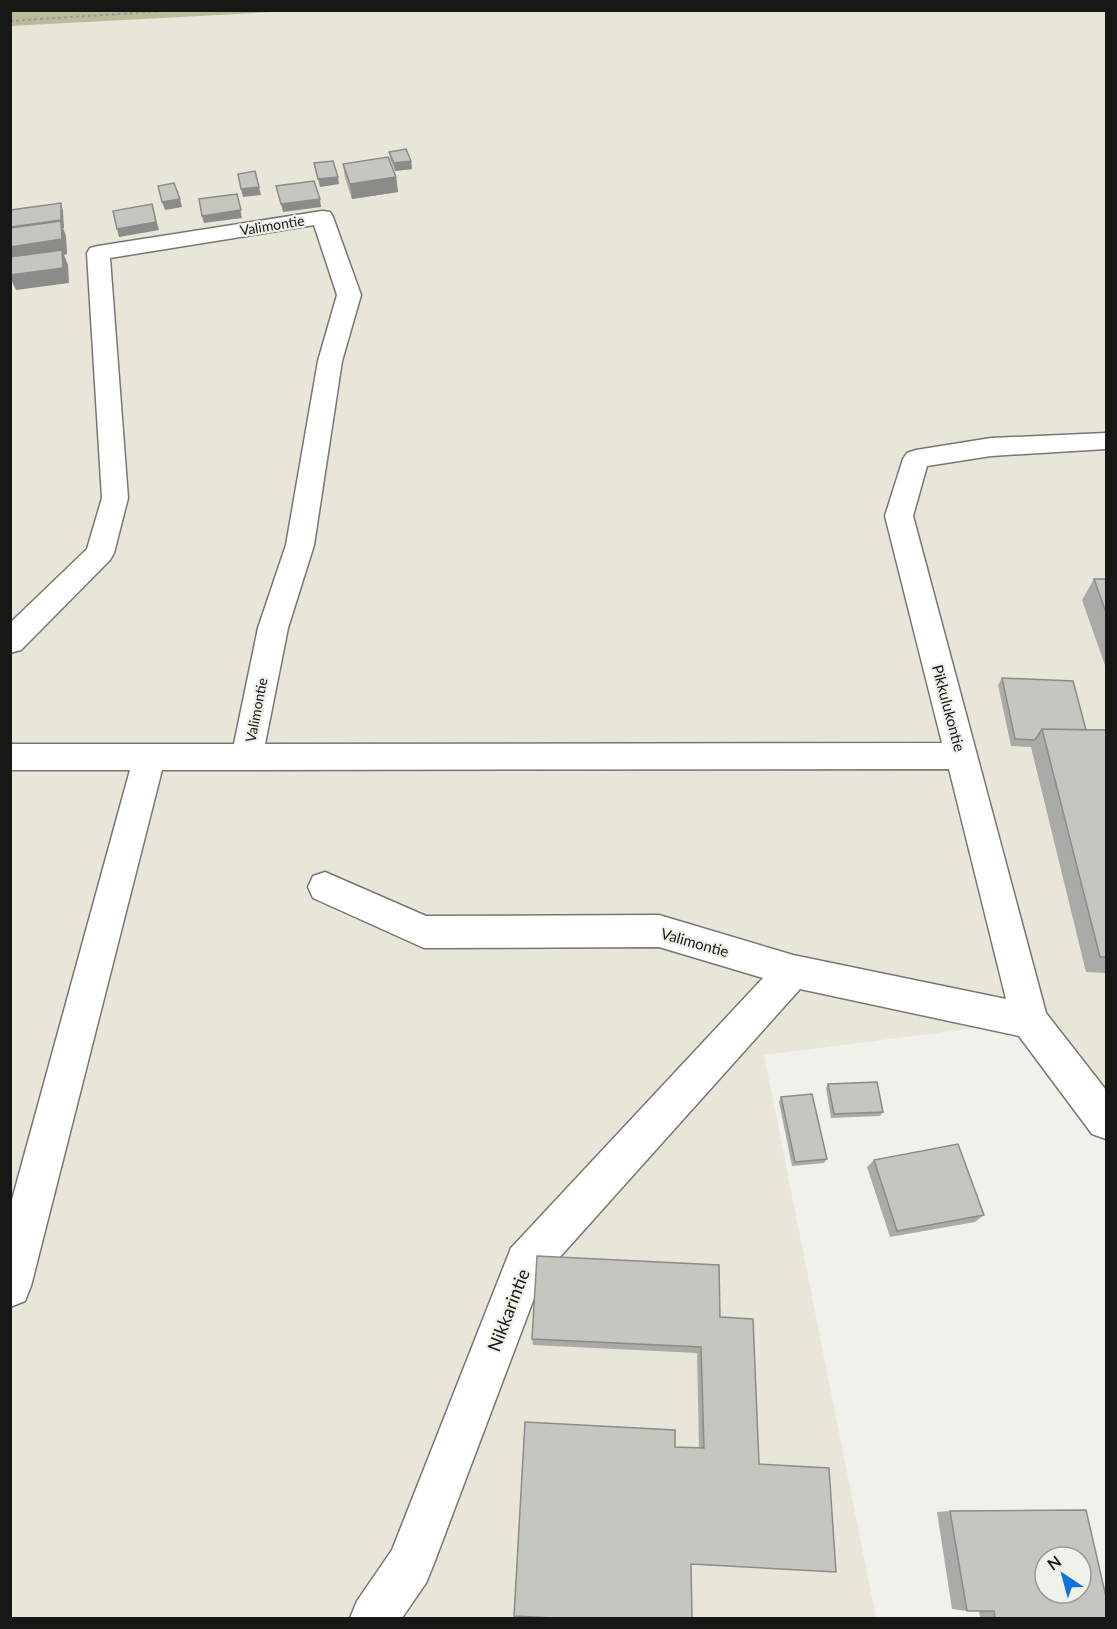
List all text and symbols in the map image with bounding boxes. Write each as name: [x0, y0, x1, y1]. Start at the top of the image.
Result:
street label: Valimontie: [238, 211, 306, 239]
street label: Pikkulukontie: [929, 663, 969, 753]
street label: Valimontie: [241, 676, 271, 744]
street label: Valimontie: [659, 924, 731, 960]
street label: Nikkarintie: [482, 1266, 534, 1354]
north arrow: [1033, 1545, 1093, 1605]
text: N: [1043, 1551, 1064, 1574]

